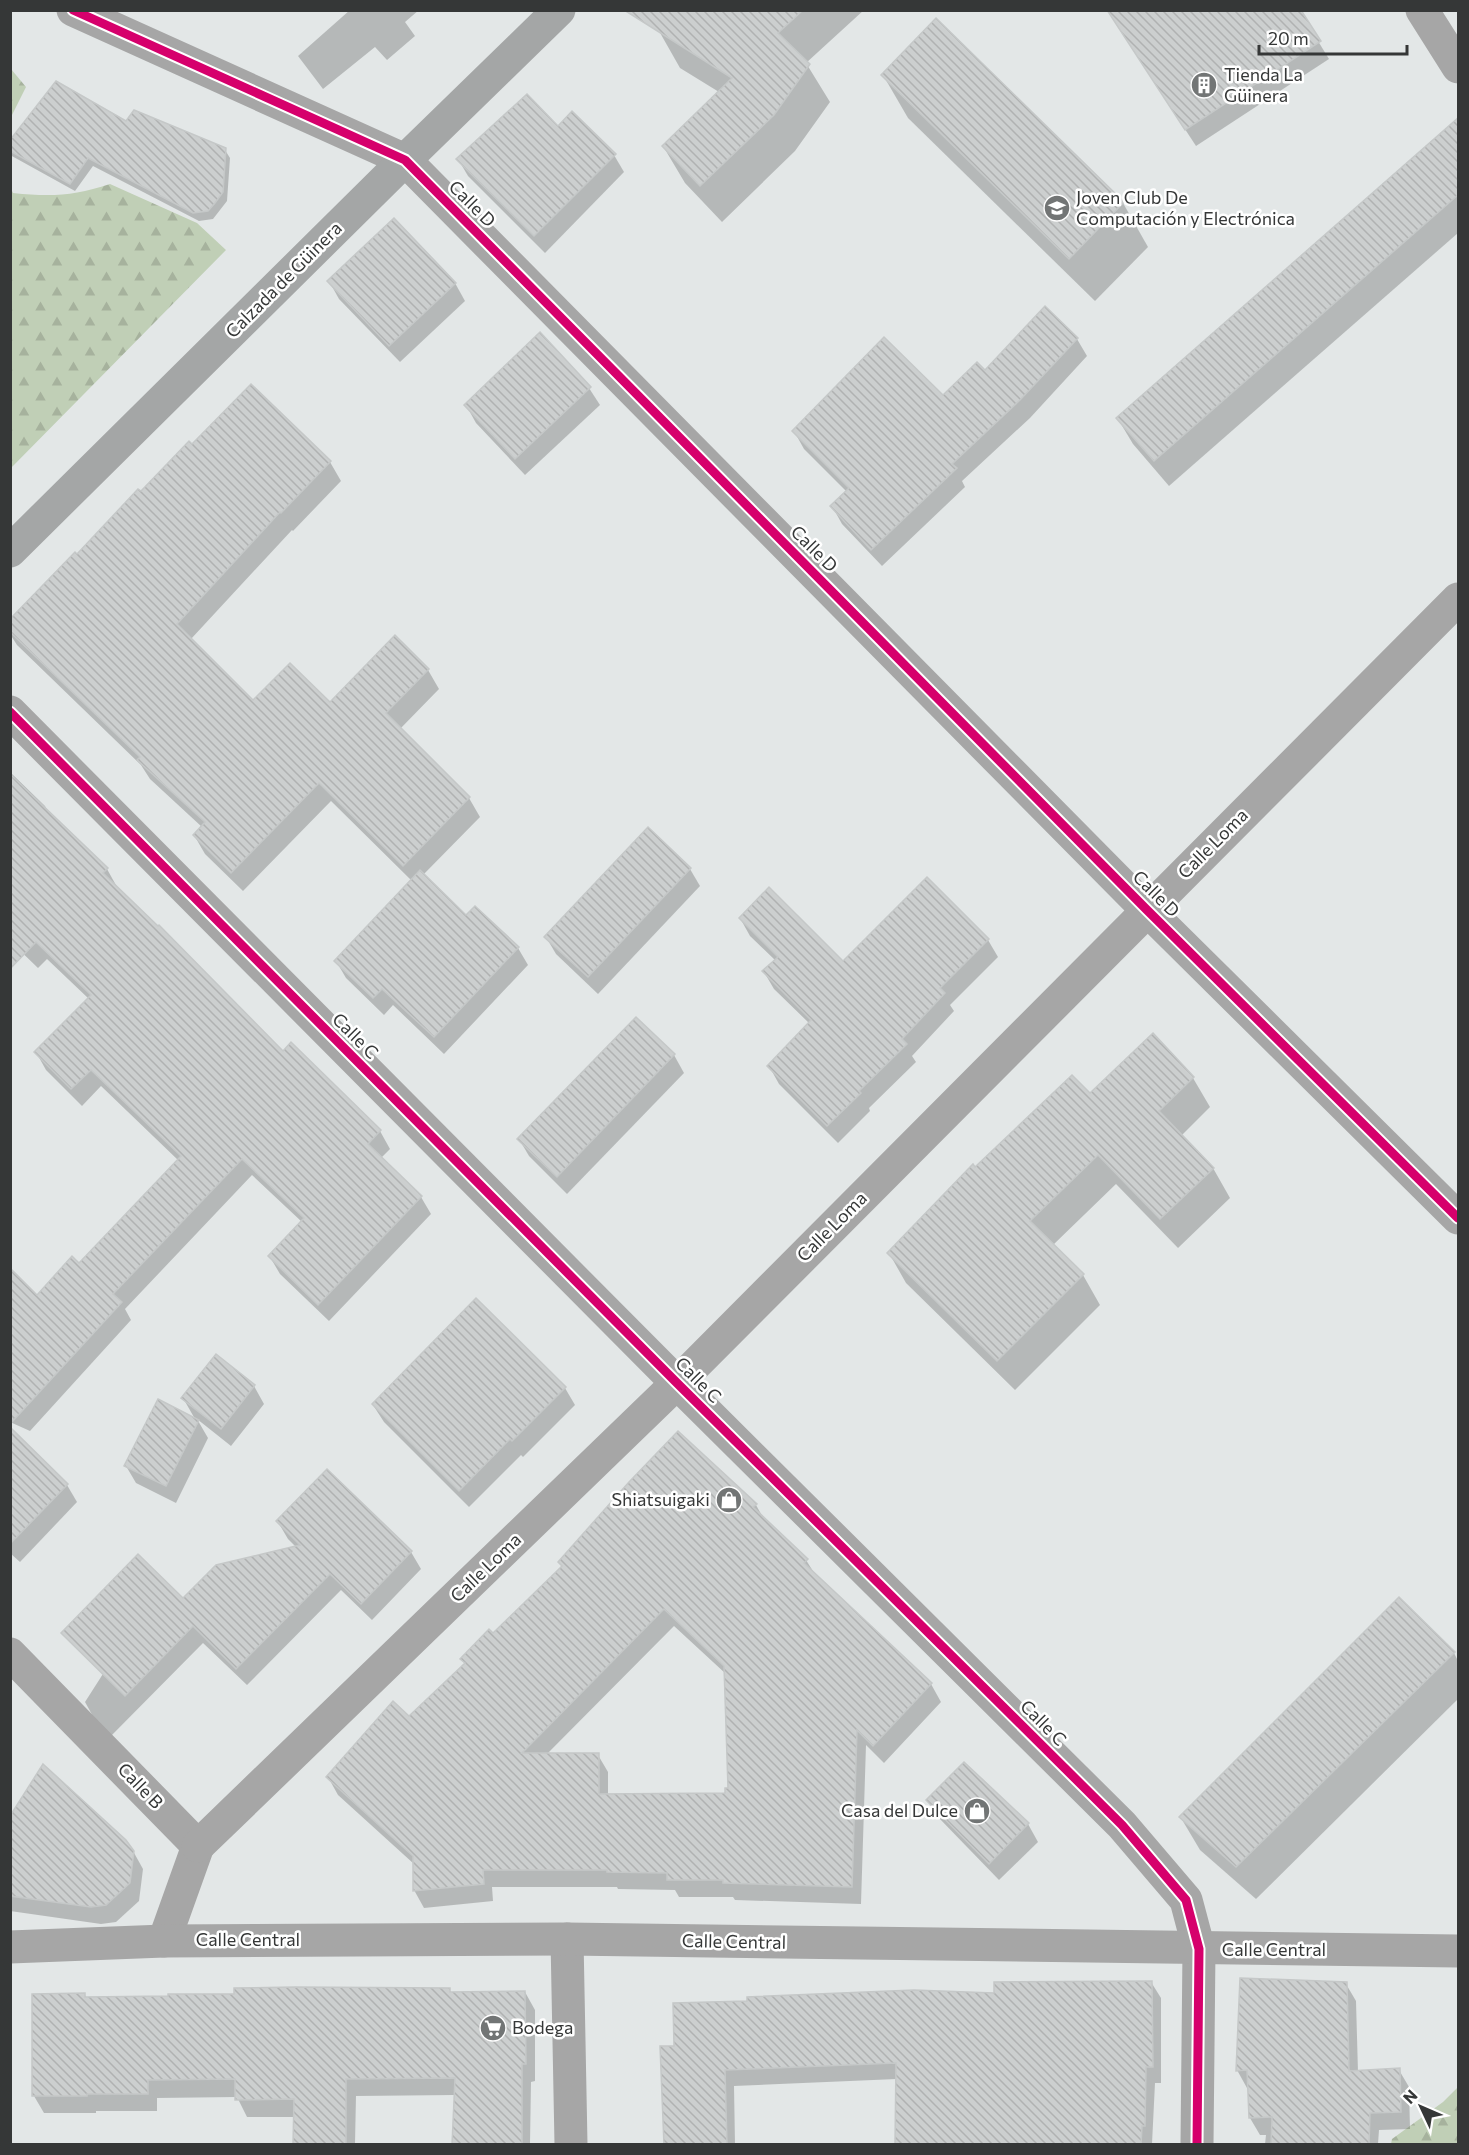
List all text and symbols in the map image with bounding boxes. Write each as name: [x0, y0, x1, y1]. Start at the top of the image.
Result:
scale bar: [1259, 18, 1408, 56]
text: 20 m: [1268, 27, 1309, 49]
place label: Tienda La Güinera: [1224, 63, 1303, 106]
building icon: Tienda La Güinera: [1189, 70, 1219, 100]
street label: Calle D: [445, 175, 501, 231]
place label: Joven Club De Computación y Electrónica: [1076, 186, 1295, 229]
school or university icon: Joven Club De Computación y Electrónica: [1042, 193, 1072, 223]
street label: Calzada de Güinera: [221, 217, 346, 342]
street label: Calle D: [787, 520, 843, 576]
street label: Calle Loma: [1173, 804, 1252, 883]
street label: Calle D: [1129, 865, 1185, 921]
street label: Calle C: [328, 1008, 383, 1063]
street label: Calle Loma: [792, 1187, 871, 1266]
street label: Calle C: [671, 1352, 726, 1407]
shop icon: Shiatsuigaki: [714, 1485, 744, 1515]
place label: Shiatsuigaki: [611, 1488, 710, 1510]
street label: Calle Loma: [445, 1528, 525, 1606]
street label: Calle C: [1016, 1695, 1071, 1750]
street label: Calle B: [114, 1758, 168, 1813]
shop icon: Casa del Dulce: [962, 1796, 992, 1826]
place label: Casa del Dulce: [841, 1799, 958, 1821]
street label: Calle Central: [196, 1928, 300, 1950]
street label: Calle Central: [682, 1929, 786, 1953]
street label: Calle Central: [1222, 1938, 1326, 1960]
supermarket icon: Bodega: [478, 2013, 508, 2043]
place label: Bodega: [512, 2016, 573, 2038]
north arrow: [1391, 2077, 1451, 2137]
text: N: [1399, 2085, 1421, 2107]

